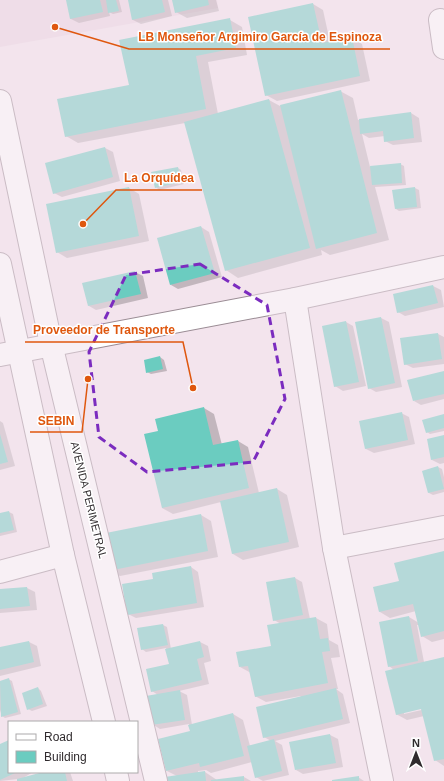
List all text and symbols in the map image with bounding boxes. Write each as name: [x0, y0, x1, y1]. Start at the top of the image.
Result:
callout: LB Monseñor Argimiro García de Espinoza: [129, 25, 390, 49]
text: LB Monseñor Argimiro García de Espinoza: [138, 30, 382, 44]
callout: La Orquídea: [116, 166, 202, 190]
text: La Orquídea: [124, 171, 194, 185]
callout: Proveedor de Transporte: [25, 318, 183, 342]
text: Proveedor de Transporte: [33, 323, 175, 337]
callout: SEBIN: [30, 408, 82, 432]
text: SEBIN: [38, 414, 74, 428]
street label: AVENIDA PERIMETRAL: [69, 440, 109, 560]
legend: [8, 721, 138, 773]
text: Road: [44, 730, 73, 744]
north arrow: [396, 733, 436, 773]
text: N: [412, 737, 420, 749]
text: Building: [44, 750, 87, 764]

